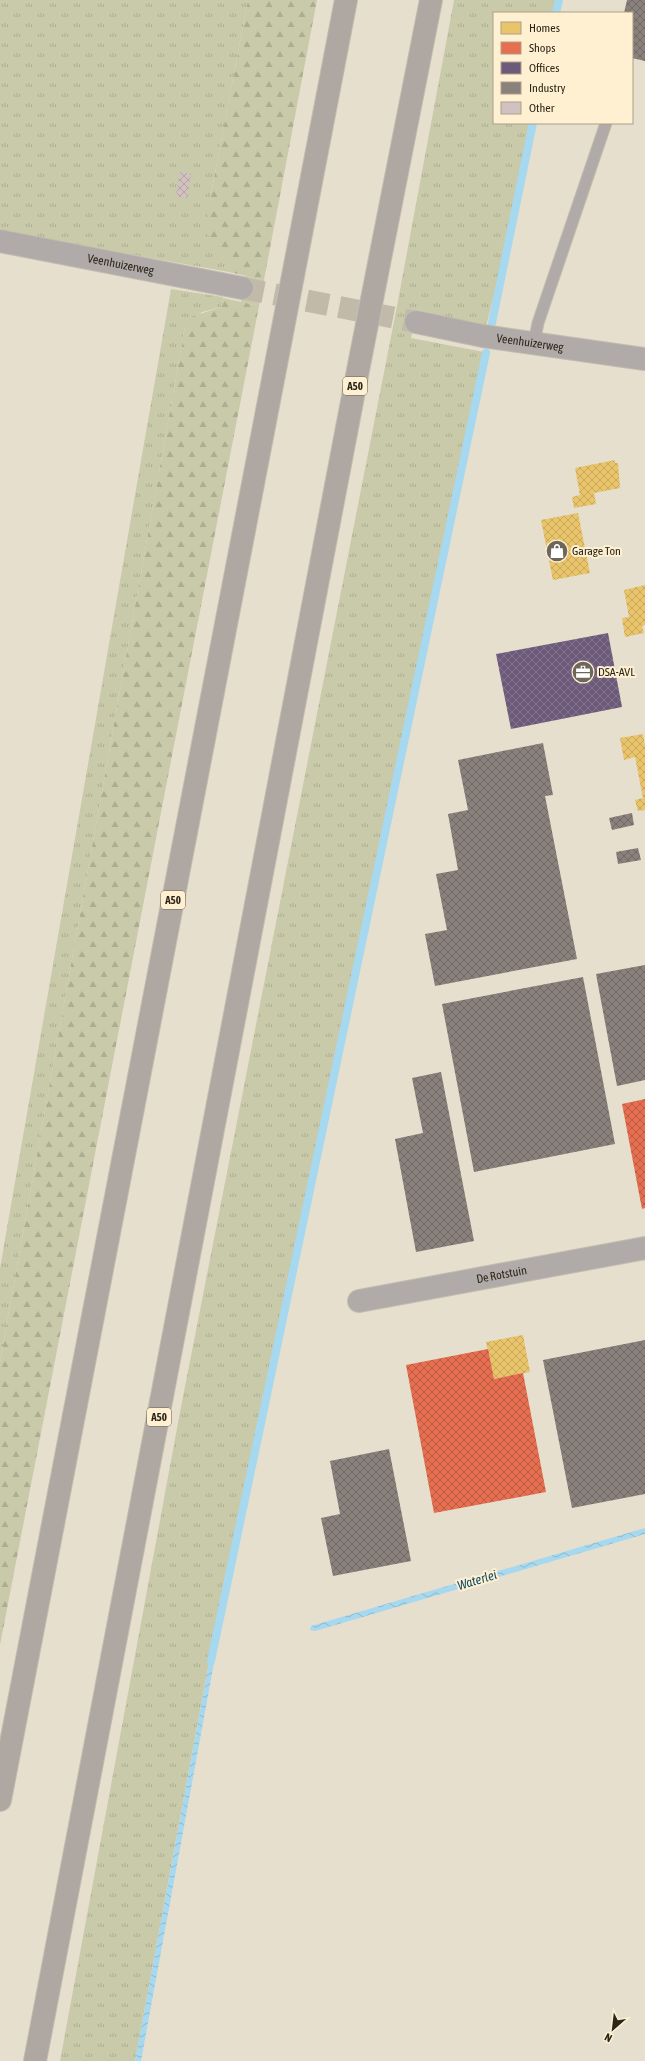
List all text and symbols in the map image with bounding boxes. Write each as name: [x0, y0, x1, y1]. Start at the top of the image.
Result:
legend: [493, 12, 633, 124]
text: Homes: [529, 21, 560, 35]
text: Shops: [529, 41, 555, 55]
text: Offices: [529, 61, 559, 75]
text: Industry: [529, 81, 566, 95]
text: Other: [529, 101, 555, 115]
street label: Veenhuizerweg: [86, 251, 156, 278]
street label: Veenhuizerweg: [496, 331, 565, 354]
road number: A50: [343, 377, 367, 395]
shop icon: Garage Ton: [544, 538, 570, 564]
place label: Garage Ton: [572, 544, 621, 558]
office icon: DSA-AVL: [570, 659, 596, 685]
place label: DSA-AVL: [598, 665, 635, 679]
road number: A50: [161, 891, 185, 909]
street label: De Rotstuin: [475, 1263, 528, 1286]
road number: A50: [147, 1408, 171, 1426]
water label: Waterlei: [455, 1567, 499, 1593]
north arrow: [593, 2009, 633, 2049]
text: N: [603, 2031, 614, 2045]

